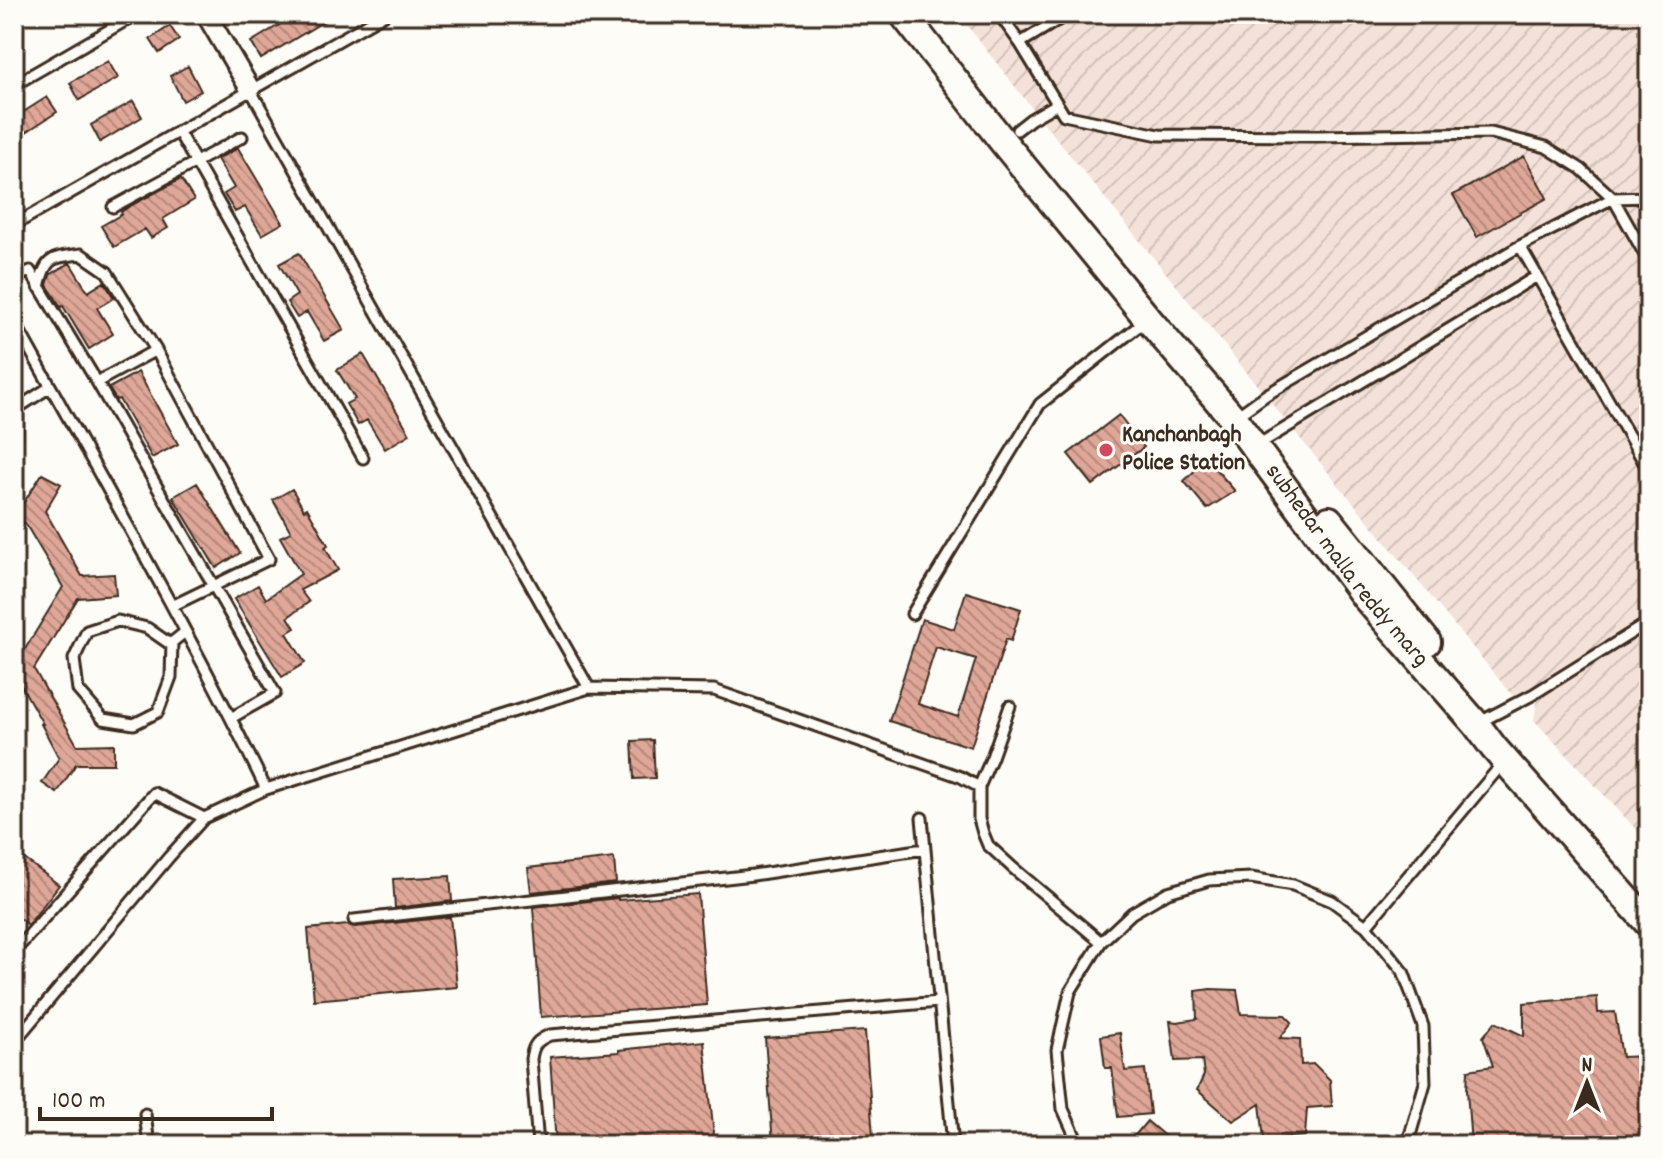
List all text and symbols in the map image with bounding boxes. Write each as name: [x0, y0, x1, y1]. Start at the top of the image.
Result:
place label: Kanchanbagh Police Station: [1122, 419, 1245, 481]
marker: Kanchanbagh Police Station: [1097, 441, 1115, 459]
street label: subhedar malla reddy marg: [1256, 457, 1436, 675]
north arrow: [1547, 1043, 1627, 1123]
text: N: [1582, 1051, 1593, 1082]
scale bar: [40, 1071, 272, 1121]
text: 100 m: [52, 1085, 105, 1119]

